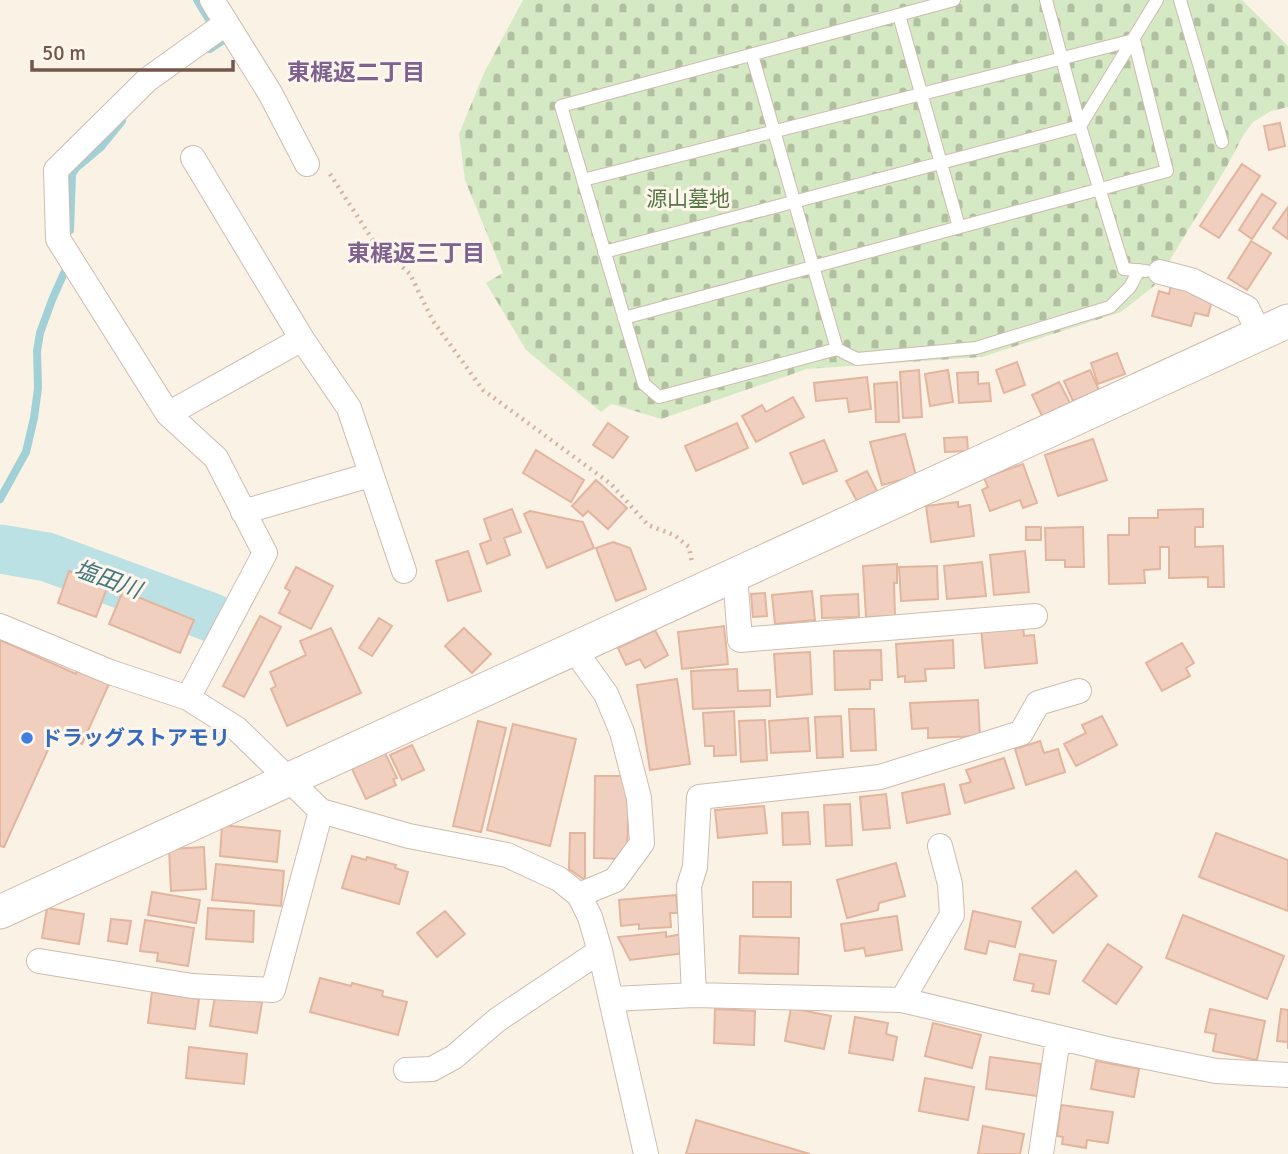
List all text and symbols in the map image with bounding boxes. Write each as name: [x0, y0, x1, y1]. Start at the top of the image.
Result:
scale bar: [32, 28, 233, 72]
text: 50 m: [42, 40, 86, 66]
district label: 東梶返二丁目: [287, 58, 425, 87]
park label: 源山墓地: [646, 186, 730, 212]
district label: 東梶返三丁目: [347, 239, 485, 268]
water label: 塩田川: [70, 554, 148, 606]
place label: ドラッグストアモリ: [41, 725, 230, 751]
marker: ドラッグストアモリ: [19, 730, 35, 746]

